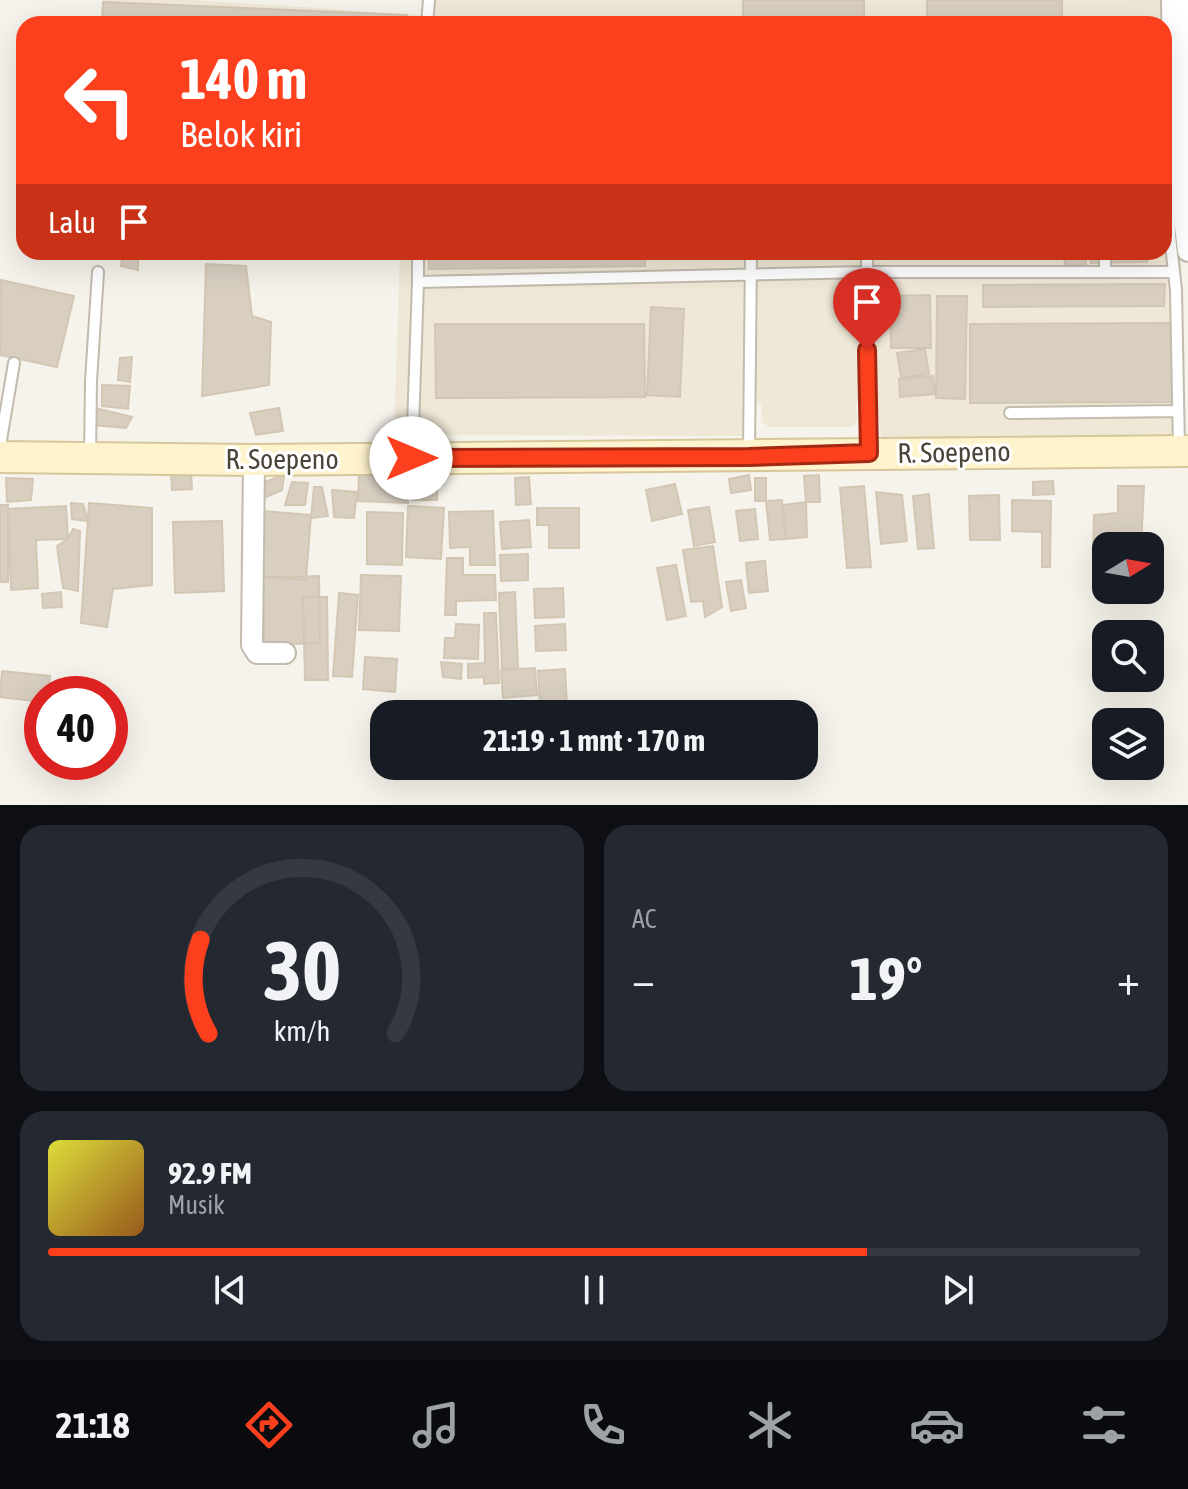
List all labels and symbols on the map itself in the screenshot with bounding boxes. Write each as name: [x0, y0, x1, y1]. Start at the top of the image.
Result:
pin: [833, 268, 901, 350]
position arrow: [369, 416, 453, 500]
street label: R. Soepeno: [897, 435, 1011, 469]
street label: R. Soepeno: [225, 443, 339, 475]
north arrow: [1092, 532, 1164, 604]
speed limit sign: 40: [24, 676, 128, 780]

